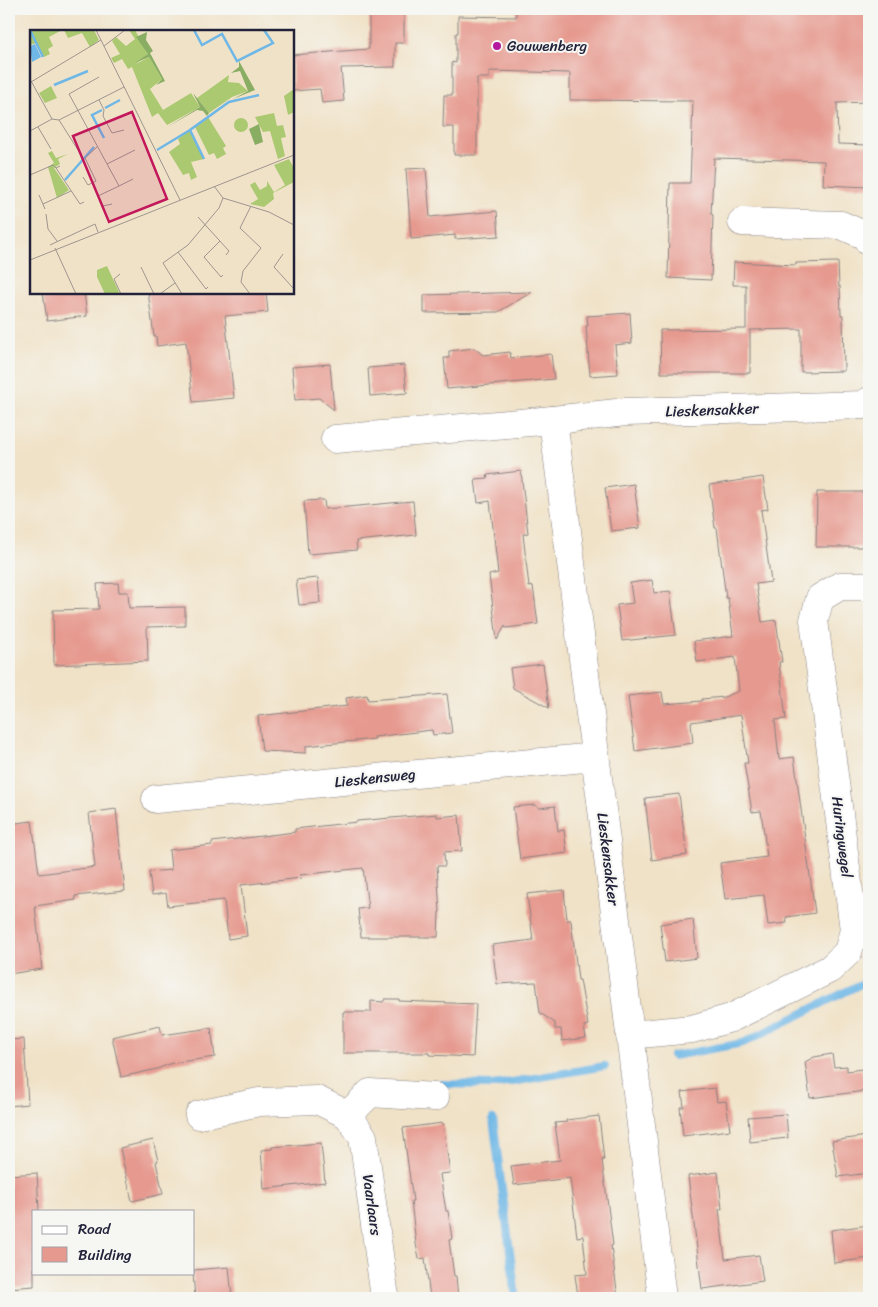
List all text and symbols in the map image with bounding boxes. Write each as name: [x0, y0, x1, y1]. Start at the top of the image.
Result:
inset map: [30, 30, 294, 294]
place label: Gouwenberg: [507, 33, 588, 59]
marker: Gouwenberg: [491, 40, 503, 52]
street label: Lieskensakker: [665, 395, 760, 425]
street label: Lieskensweg: [333, 761, 417, 795]
street label: Huringwegel: [824, 795, 860, 880]
street label: Lieskensakker: [589, 811, 627, 908]
street label: Vaarlaars: [355, 1173, 389, 1237]
legend: [32, 1210, 195, 1274]
text: Road: [78, 1216, 111, 1242]
text: Building: [78, 1242, 132, 1268]

